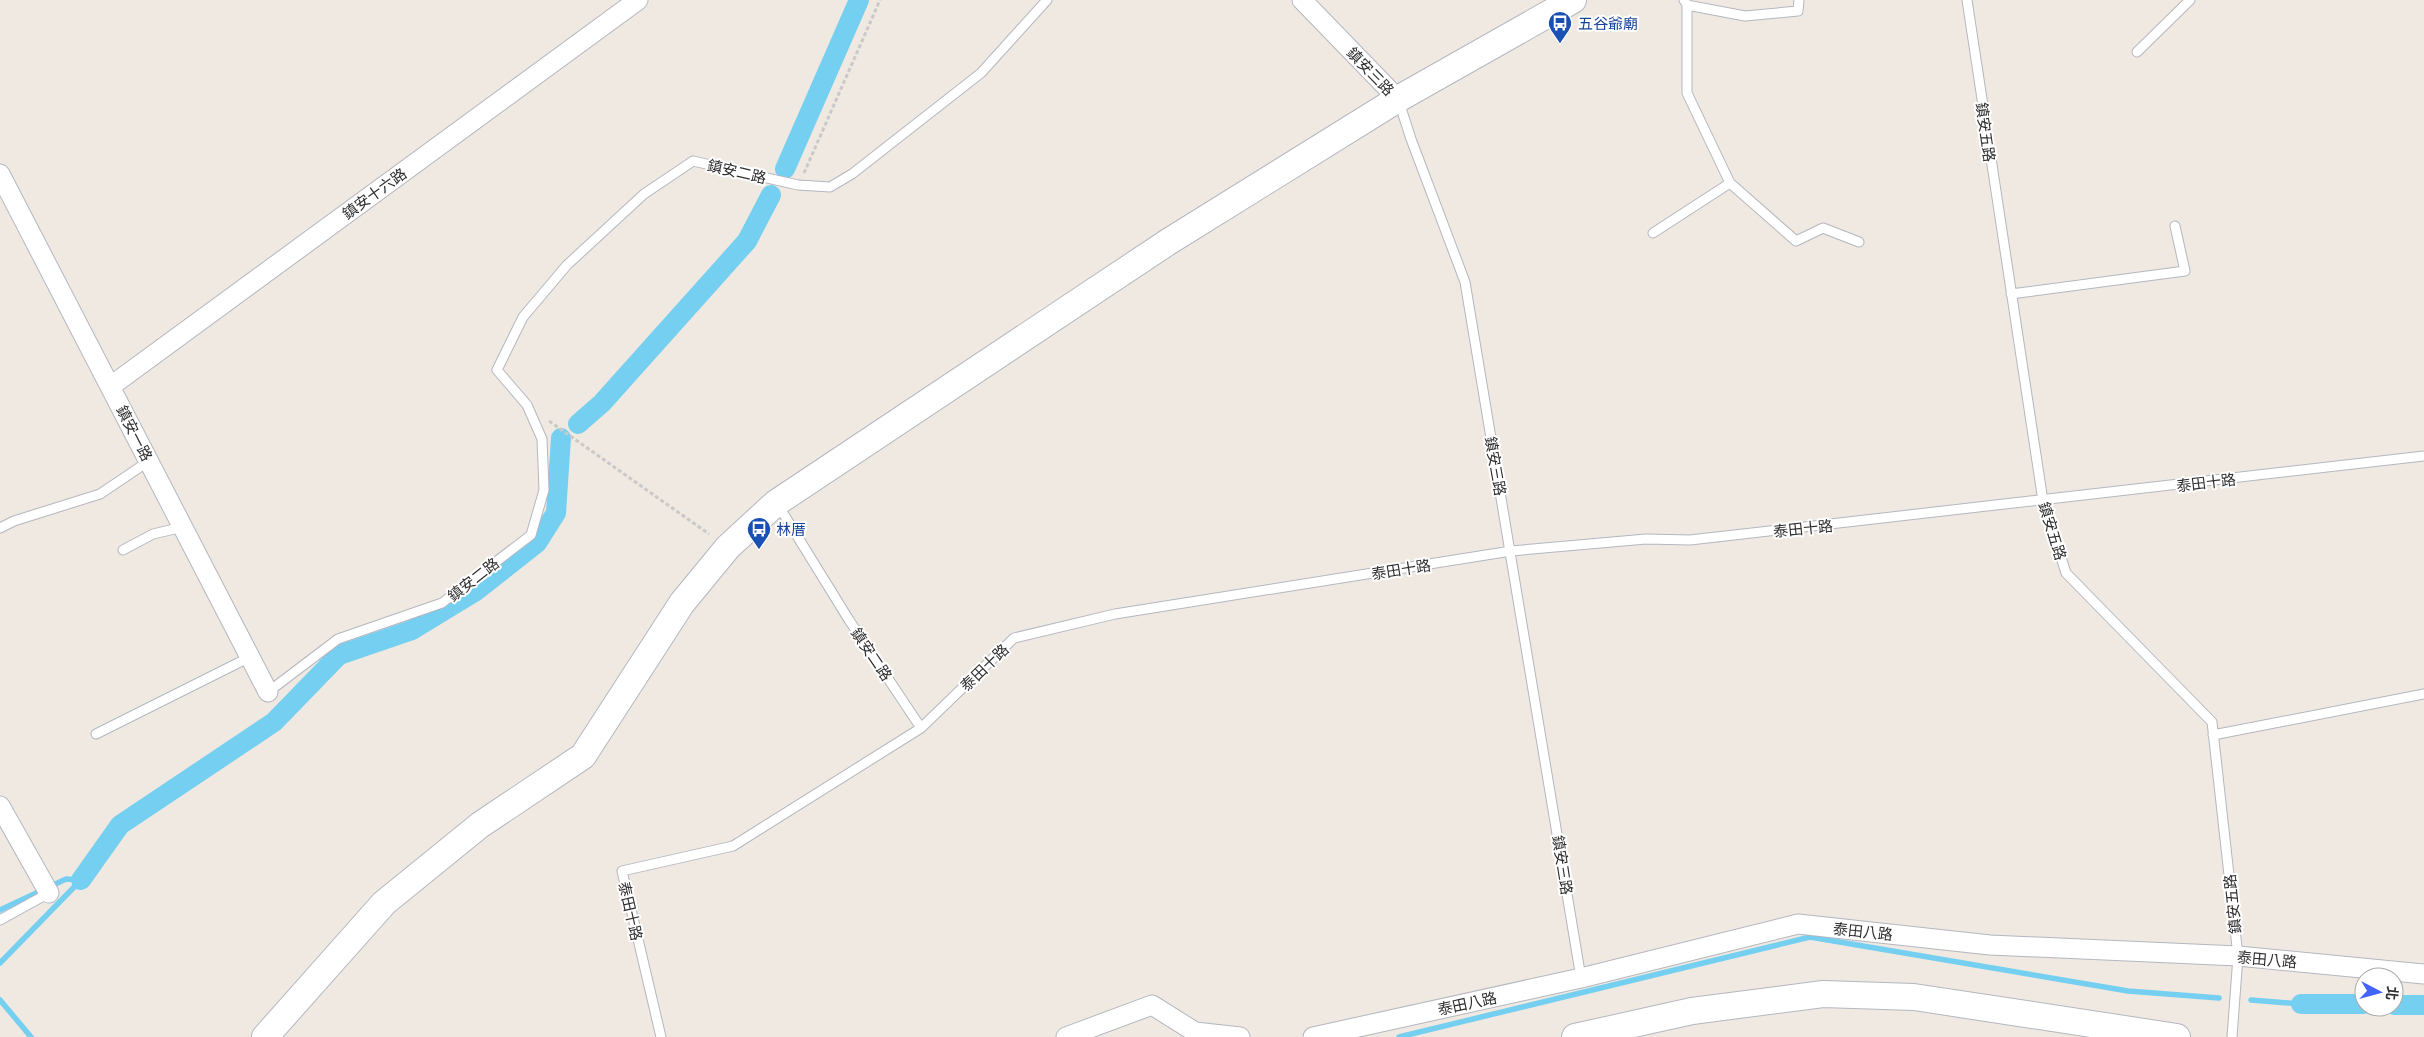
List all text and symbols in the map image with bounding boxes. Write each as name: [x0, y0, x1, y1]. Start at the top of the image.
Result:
bus stop icon: 五谷爺廟: [1547, 10, 1573, 44]
place label: 五谷爺廟: [1578, 13, 1638, 33]
street label: 鎮安三路: [1343, 42, 1399, 100]
street label: 鎮安五路: [1972, 101, 2000, 163]
street label: 鎮安二路: [706, 155, 768, 187]
street label: 鎮安十六路: [338, 163, 410, 223]
street label: 鎮安一路: [112, 402, 158, 464]
street label: 鎮安三路: [1481, 435, 1511, 497]
street label: 泰田十路: [2175, 468, 2237, 496]
street label: 鎮安五路: [2035, 499, 2071, 563]
street label: 泰田十路: [1772, 515, 1834, 541]
bus stop icon: 林厝: [746, 516, 772, 550]
place label: 林厝: [776, 519, 806, 539]
street label: 鎮安二路: [443, 553, 503, 605]
street label: 泰田十路: [1370, 554, 1432, 584]
street label: 鎮安二路: [847, 624, 897, 684]
street label: 泰田十路: [955, 639, 1013, 695]
street label: 鎮安三路: [1548, 834, 1578, 896]
street label: 鎮安五路: [2219, 873, 2245, 935]
street label: 泰田十路: [615, 880, 647, 942]
street label: 泰田八路: [1832, 918, 1894, 944]
street label: 泰田八路: [2236, 946, 2298, 972]
north arrow: [2354, 967, 2404, 1017]
text: 北: [2382, 985, 2403, 1001]
street label: 泰田八路: [1436, 987, 1498, 1019]

